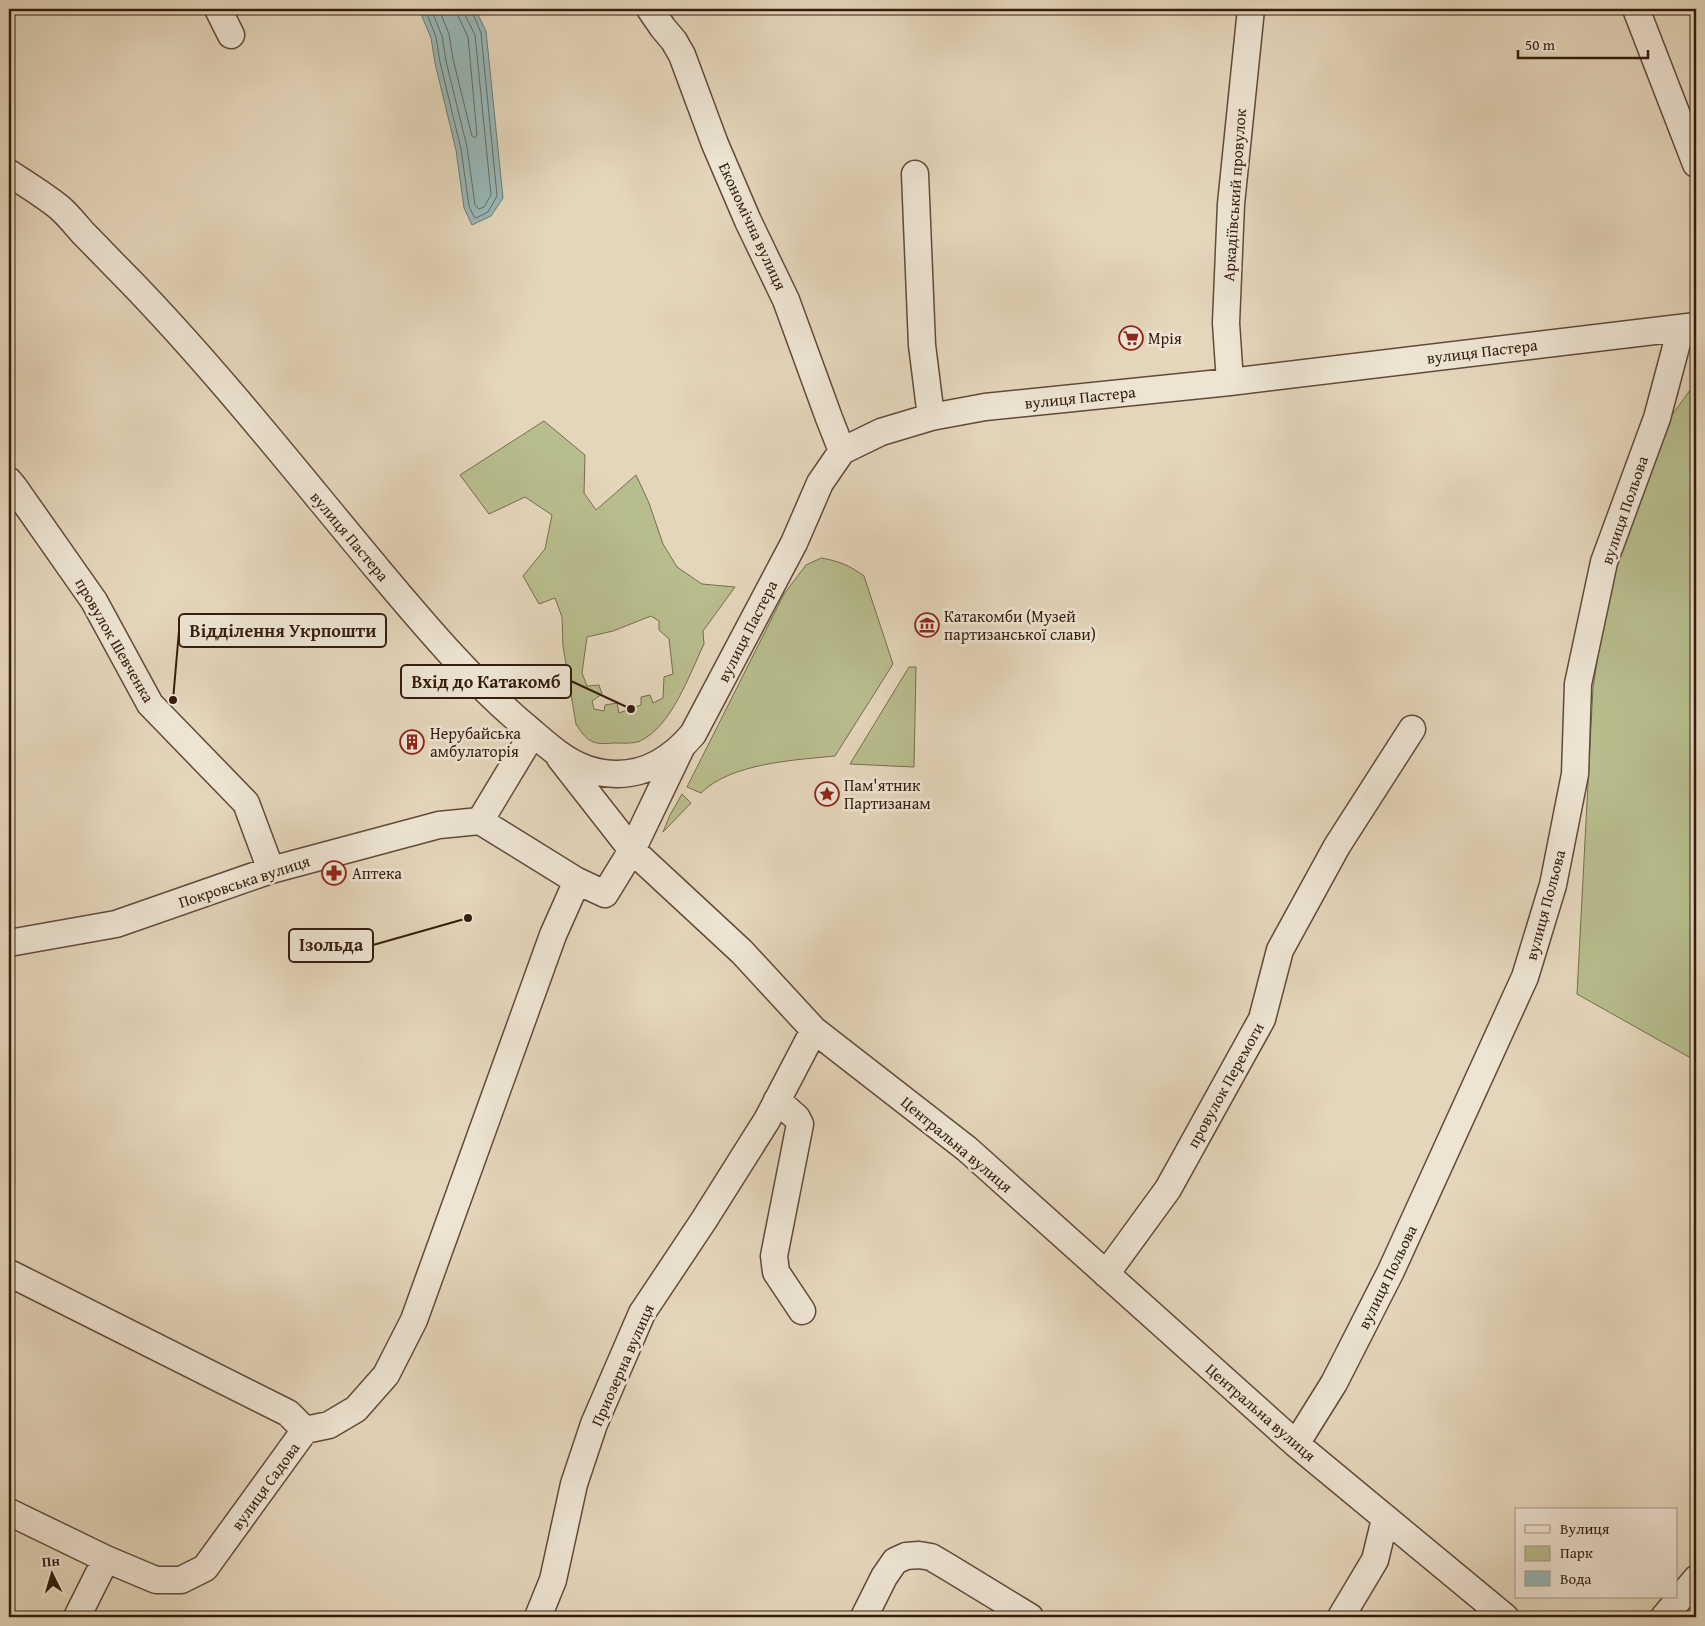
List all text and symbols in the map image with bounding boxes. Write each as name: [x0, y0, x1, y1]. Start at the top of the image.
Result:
scale bar: [1518, 28, 1648, 60]
text: 50 m: [1525, 34, 1556, 55]
street label: Аркадіївський провулок: [1216, 107, 1252, 282]
street label: Економічна вулиця: [713, 158, 793, 294]
supermarket icon: Мрія: [1118, 325, 1144, 351]
place label: Мрія: [1148, 326, 1182, 350]
street label: вулиця Пастера: [1425, 332, 1539, 370]
street label: вулиця Пастера: [1023, 379, 1137, 415]
street label: вулиця Польова: [1594, 452, 1654, 568]
street label: вулиця Пастера: [305, 486, 395, 587]
street label: провулок Шевченка: [69, 573, 161, 707]
street label: вулиця Пастера: [711, 576, 783, 686]
place label: Катакомби (Музей партизанської слави): [944, 604, 1096, 646]
museum icon: Катакомби (Музей партизанської слави): [914, 612, 940, 638]
callout: Відділення Укрпошти: [179, 614, 386, 647]
text: Відділення Укрпошти: [190, 617, 377, 644]
callout: Вхід до Катакомб: [401, 665, 571, 698]
text: Вхід до Катакомб: [411, 668, 561, 695]
place label: Нерубайська амбулаторія: [430, 721, 521, 763]
building icon: Нерубайська амбулаторія: [399, 729, 425, 755]
place label: Пам'ятник Партизанам: [844, 773, 931, 815]
place icon: Пам'ятник Партизанам: [814, 781, 840, 807]
street label: вулиця Польова: [1519, 847, 1571, 963]
street label: Покровська вулиця: [175, 848, 313, 914]
pharmacy icon: Аптека: [321, 860, 347, 886]
place label: Аптека: [352, 861, 402, 885]
callout: Ізольда: [289, 929, 373, 962]
text: Ізольда: [299, 931, 364, 958]
street label: провулок Перемоги: [1180, 1017, 1270, 1152]
street label: Центральна вулиця: [896, 1090, 1018, 1198]
street label: вулиця Польова: [1351, 1220, 1423, 1333]
street label: Приозерна вулиця: [584, 1300, 660, 1430]
street label: Центральна вулиця: [1201, 1357, 1321, 1467]
street label: вулиця Садова: [225, 1437, 305, 1535]
legend: [1515, 1508, 1678, 1598]
text: Вулиця: [1560, 1518, 1610, 1539]
text: Парк: [1560, 1542, 1593, 1563]
north arrow: [28, 1548, 78, 1598]
text: Пн: [41, 1550, 61, 1572]
text: Вода: [1560, 1568, 1592, 1589]

